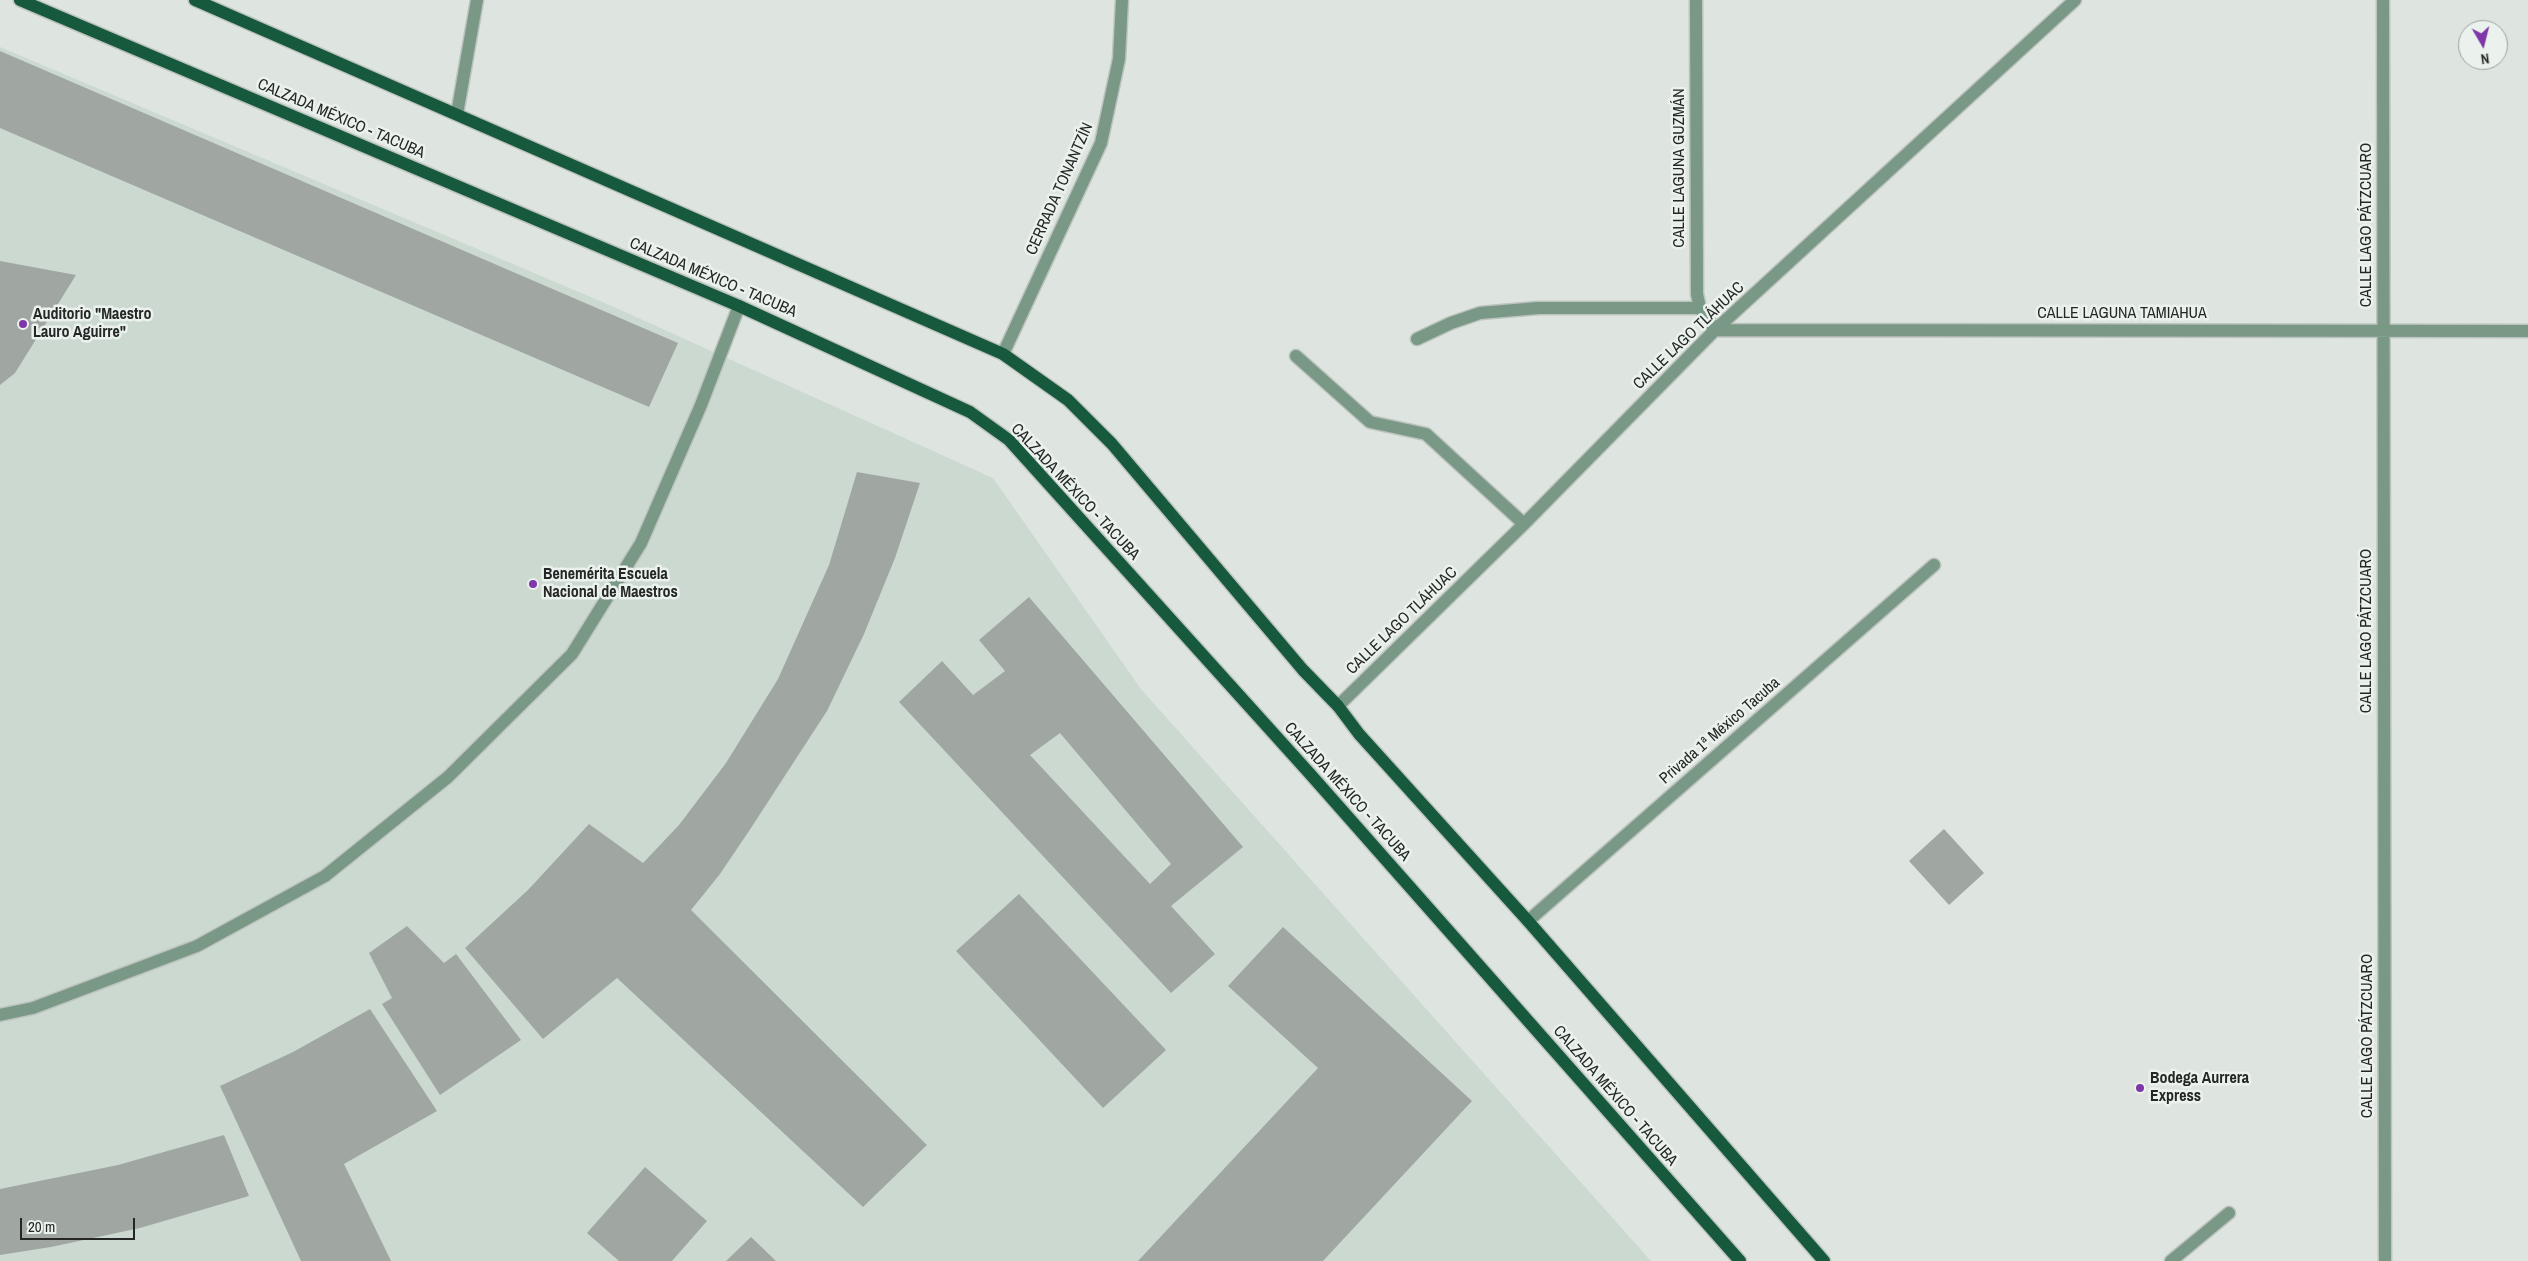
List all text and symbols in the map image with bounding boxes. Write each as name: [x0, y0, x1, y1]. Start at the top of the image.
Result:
north arrow: [2458, 20, 2508, 70]
text: N: [2480, 49, 2490, 68]
street label: CALZADA MÉXICO - TACUBA: [254, 75, 428, 163]
street label: CALLE LAGUNA GUZMÁN: [1670, 88, 1690, 248]
street label: CERRADA TONANTZÍN: [1022, 120, 1098, 258]
street label: CALLE LAGO PÁTZCUARO: [2357, 143, 2377, 307]
street label: CALZADA MÉXICO - TACUBA: [626, 234, 800, 322]
street label: CALLE LAGO TLÁHUAC: [1630, 278, 1748, 394]
street label: CALLE LAGUNA TAMIAHUA: [2037, 304, 2207, 324]
place label: Auditorio "Maestro Lauro Aguirre": [33, 305, 151, 343]
marker: Auditorio "Maestro Lauro Aguirre": [17, 318, 29, 330]
street label: CALZADA MÉXICO - TACUBA: [1007, 420, 1143, 564]
street label: CALLE LAGO PÁTZCUARO: [2357, 549, 2377, 713]
street label: CALLE LAGO TLÁHUAC: [1343, 563, 1461, 679]
place label: Benemérita Escuela Nacional de Maestros: [543, 565, 678, 603]
marker: Benemérita Escuela Nacional de Maestros: [527, 578, 539, 590]
street label: Privada 1ª México Tacuba: [1656, 674, 1784, 788]
street label: CALZADA MÉXICO - TACUBA: [1280, 719, 1414, 865]
street label: CALLE LAGO PÁTZCUARO: [2358, 954, 2378, 1118]
street label: CALZADA MÉXICO - TACUBA: [1549, 1022, 1681, 1170]
place label: Bodega Aurrera Express: [2150, 1069, 2249, 1107]
marker: Bodega Aurrera Express: [2134, 1082, 2146, 1094]
scale bar: [22, 1208, 138, 1240]
text: 20 m: [28, 1216, 55, 1237]

